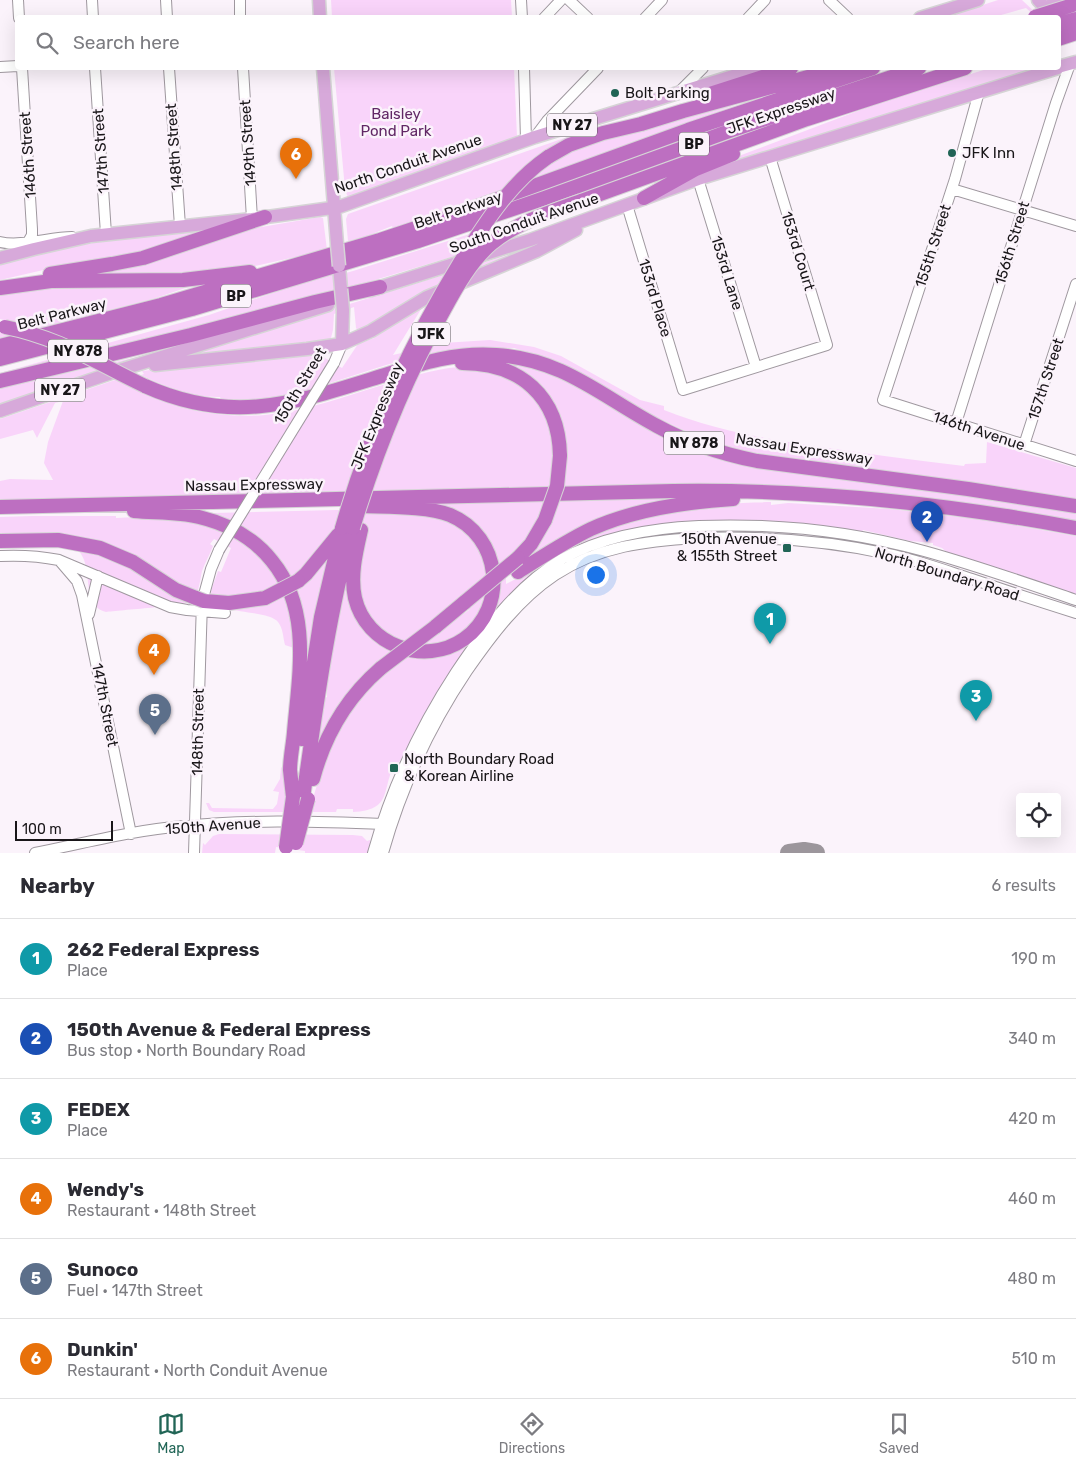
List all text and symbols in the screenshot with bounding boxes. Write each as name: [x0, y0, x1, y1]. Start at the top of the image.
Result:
search box: [15, 15, 1061, 70]
icon: search: [33, 29, 61, 57]
text: Search here: [73, 31, 180, 54]
place label: Bolt Parking: [625, 84, 710, 102]
street label: JFK Expressway: [724, 84, 838, 138]
marker: Bolt Parking: [609, 87, 621, 99]
street label: 149th Street: [236, 99, 260, 187]
street label: 148th Street: [162, 103, 186, 191]
park label: Baisley Pond Park: [360, 105, 432, 140]
street label: 147th Street: [89, 108, 113, 194]
street label: 146th Street: [16, 111, 40, 199]
road number: NY 27: [547, 114, 597, 136]
street label: North Conduit Avenue: [332, 130, 484, 198]
road number: BP: [679, 132, 709, 156]
pin: 6: [280, 138, 312, 179]
place label: JFK Inn: [962, 144, 1015, 162]
marker: JFK Inn: [946, 147, 958, 159]
street label: Belt Parkway: [412, 187, 504, 233]
street label: South Conduit Avenue: [447, 189, 601, 257]
street label: 156th Street: [991, 199, 1033, 287]
street label: 155th Street: [911, 202, 955, 290]
street label: 153rd Court: [777, 209, 819, 293]
street label: 153rd Lane: [707, 234, 747, 312]
street label: 153rd Place: [635, 257, 675, 339]
road number: BP: [221, 284, 251, 308]
street label: Belt Parkway: [16, 294, 108, 334]
road number: JFK: [412, 322, 450, 346]
street label: 157th Street: [1024, 336, 1068, 422]
road number: NY 878: [48, 340, 108, 362]
street label: 150th Street: [270, 344, 330, 428]
street label: JFK Expressway: [347, 360, 407, 472]
road number: NY 27: [35, 378, 85, 402]
street label: 146th Avenue: [931, 408, 1027, 454]
street label: Nassau Expressway: [734, 429, 874, 469]
road number: NY 878: [664, 432, 724, 454]
street label: Nassau Expressway: [185, 475, 323, 495]
pin: 2: [911, 501, 943, 542]
place label: 150th Avenue & 155th Street: [677, 530, 777, 565]
marker: 150th Avenue & 155th Street: [781, 542, 793, 554]
street label: North Boundary Road: [873, 543, 1021, 605]
your location: [583, 562, 609, 588]
pin: 1: [754, 603, 786, 644]
pin: 4: [138, 634, 170, 675]
street label: 147th Street: [88, 661, 122, 749]
pin: 3: [960, 680, 992, 721]
street label: 148th Street: [188, 688, 208, 776]
pin: 5: [139, 694, 171, 735]
place label: North Boundary Road & Korean Airline: [404, 750, 554, 785]
marker: North Boundary Road & Korean Airline: [388, 762, 400, 774]
map controls: [1016, 793, 1061, 838]
button: locate: [1016, 793, 1061, 838]
street label: 150th Avenue: [165, 814, 261, 838]
scale bar: [15, 818, 112, 841]
text: 100 m: [22, 821, 62, 838]
text: Nearby: [20, 873, 95, 898]
text: 6 results: [991, 876, 1056, 895]
text: 262 Federal Express: [67, 938, 260, 961]
text: 1: [32, 949, 40, 968]
text: 190 m: [1011, 949, 1056, 968]
text: Place: [67, 961, 108, 980]
text: 150th Avenue & Federal Express: [67, 1018, 371, 1041]
text: 2: [31, 1029, 41, 1048]
text: 340 m: [1008, 1029, 1056, 1048]
text: Bus stop · North Boundary Road: [67, 1041, 306, 1060]
text: FEDEX: [67, 1098, 130, 1121]
text: 3: [31, 1109, 41, 1128]
text: 420 m: [1008, 1109, 1056, 1128]
text: Place: [67, 1121, 108, 1140]
text: Wendy's: [67, 1178, 144, 1201]
text: 4: [31, 1189, 41, 1208]
text: 460 m: [1008, 1189, 1056, 1208]
text: Restaurant · 148th Street: [67, 1201, 256, 1220]
text: Sunoco: [67, 1258, 138, 1281]
text: 5: [31, 1269, 41, 1288]
text: 480 m: [1008, 1269, 1056, 1288]
text: Fuel · 147th Street: [67, 1281, 203, 1300]
text: Dunkin': [67, 1338, 138, 1361]
text: 6: [31, 1349, 41, 1368]
text: 510 m: [1012, 1349, 1056, 1368]
text: Restaurant · North Conduit Avenue: [67, 1361, 328, 1380]
tab: Map: [157, 1410, 185, 1457]
tab: Directions: [499, 1410, 565, 1457]
tab: Saved: [879, 1410, 919, 1457]

